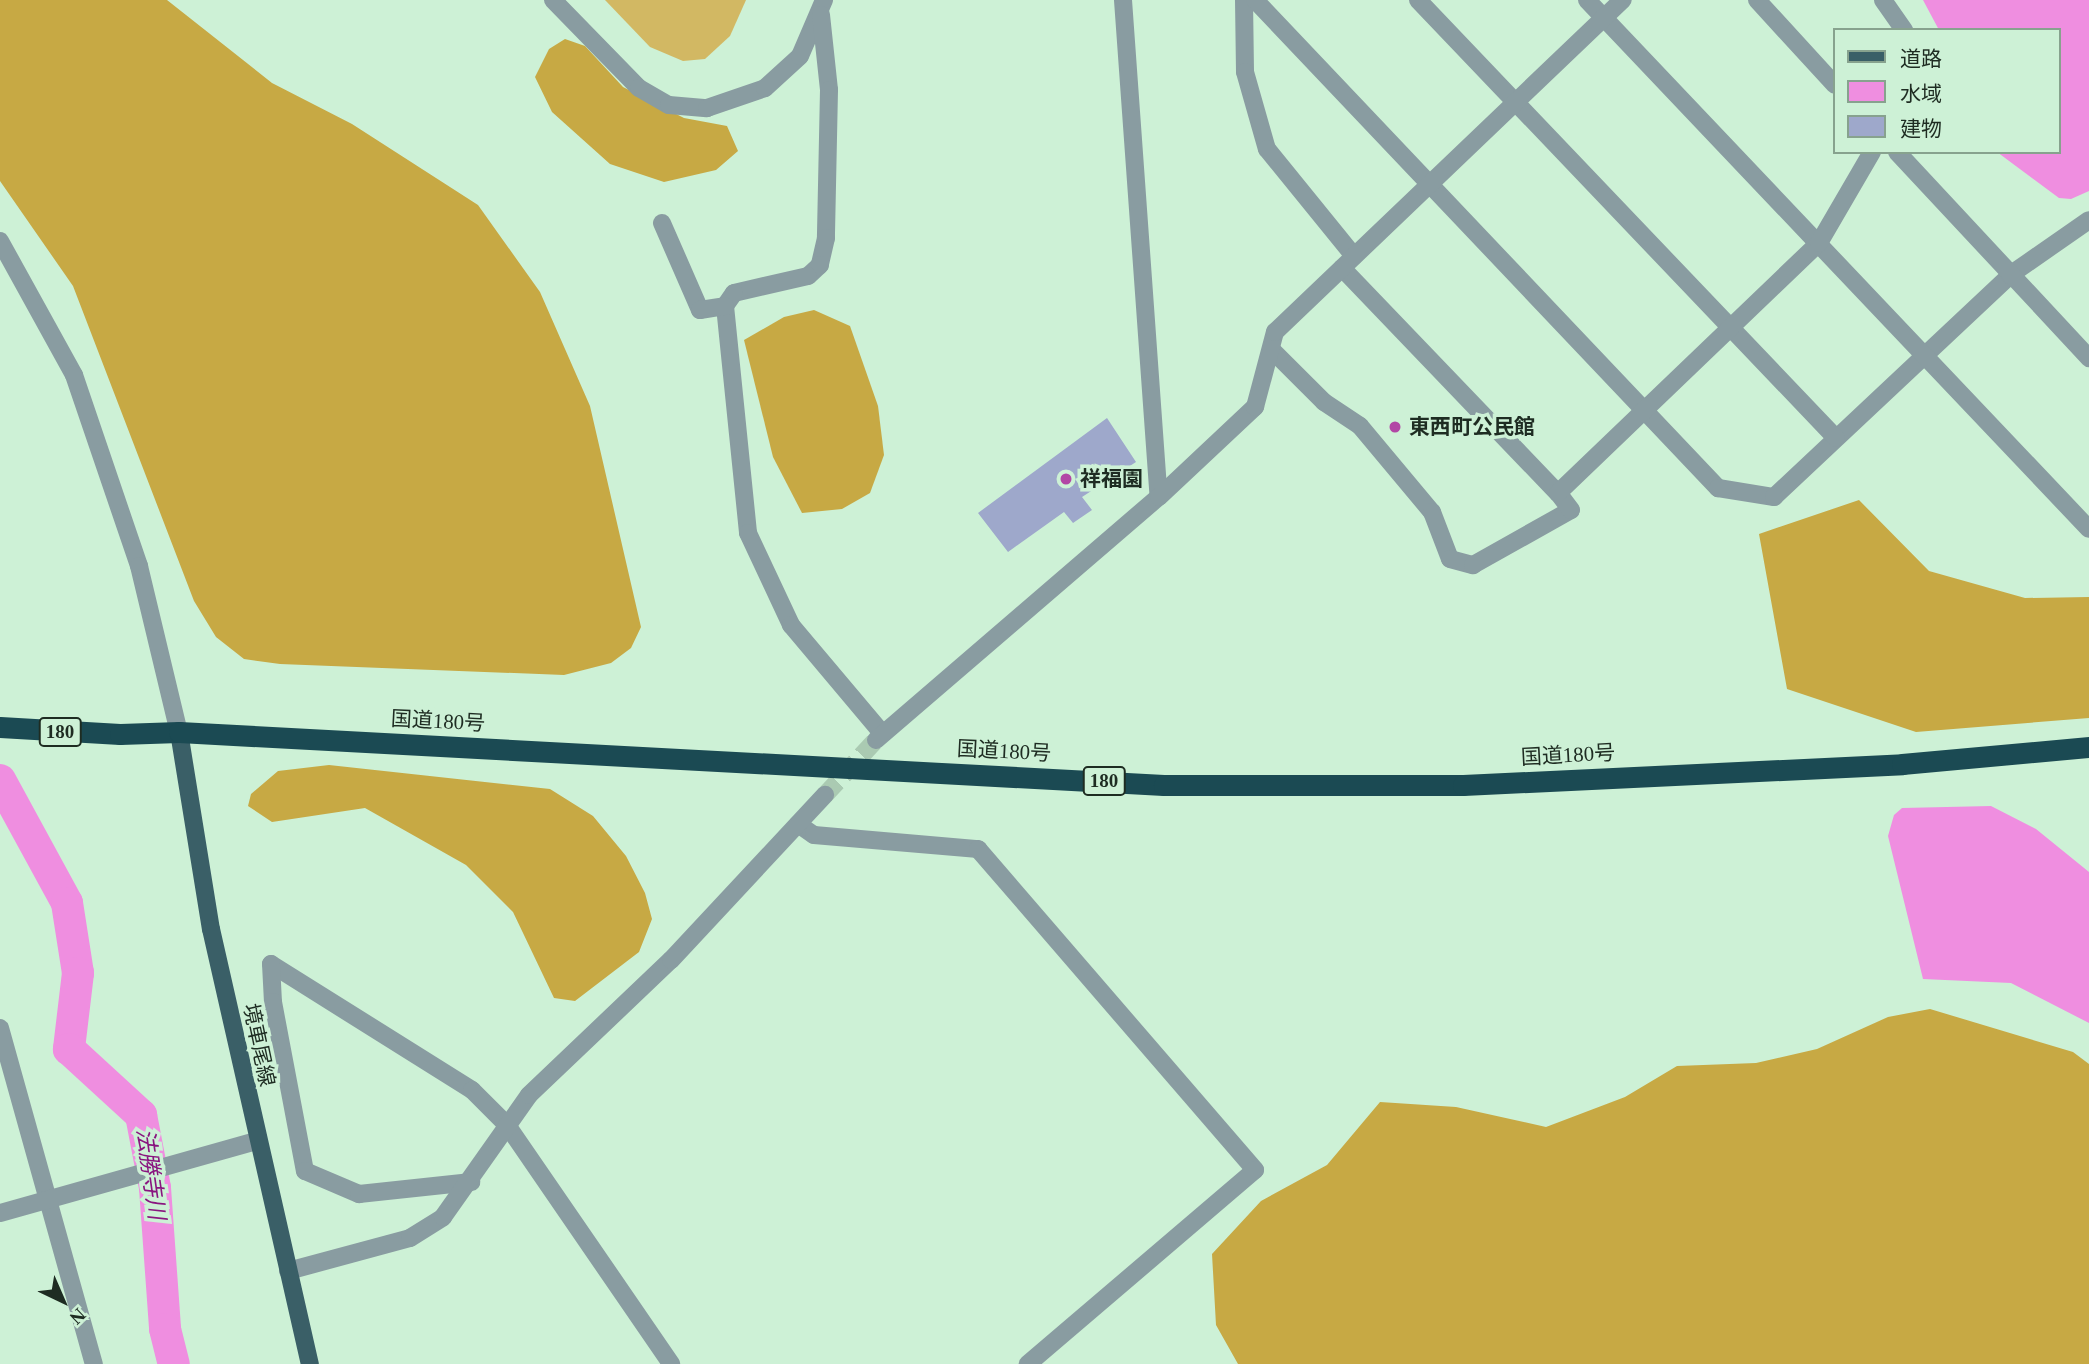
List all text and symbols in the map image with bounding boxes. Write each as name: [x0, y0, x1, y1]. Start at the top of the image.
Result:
legend: [1834, 28, 2061, 154]
text: 道路: [1900, 47, 1942, 71]
text: 水域: [1900, 82, 1942, 106]
text: 建物: [1900, 117, 1942, 141]
place label: 東西町公民館: [1409, 414, 1535, 440]
marker: 東西町公民館: [1387, 419, 1403, 435]
place label: 祥福園: [1080, 466, 1143, 492]
marker: 祥福園: [1058, 471, 1074, 487]
street label: 国道180号: [390, 706, 486, 736]
road number: 180: [37, 716, 83, 748]
street label: 国道180号: [956, 736, 1052, 766]
street label: 国道180号: [1520, 740, 1616, 770]
road number: 180: [1081, 766, 1127, 796]
street label: 境車尾線: [238, 1001, 280, 1089]
water label: 法勝寺川: [130, 1127, 170, 1221]
north arrow: [28, 1266, 98, 1336]
text: N: [66, 1304, 90, 1329]

